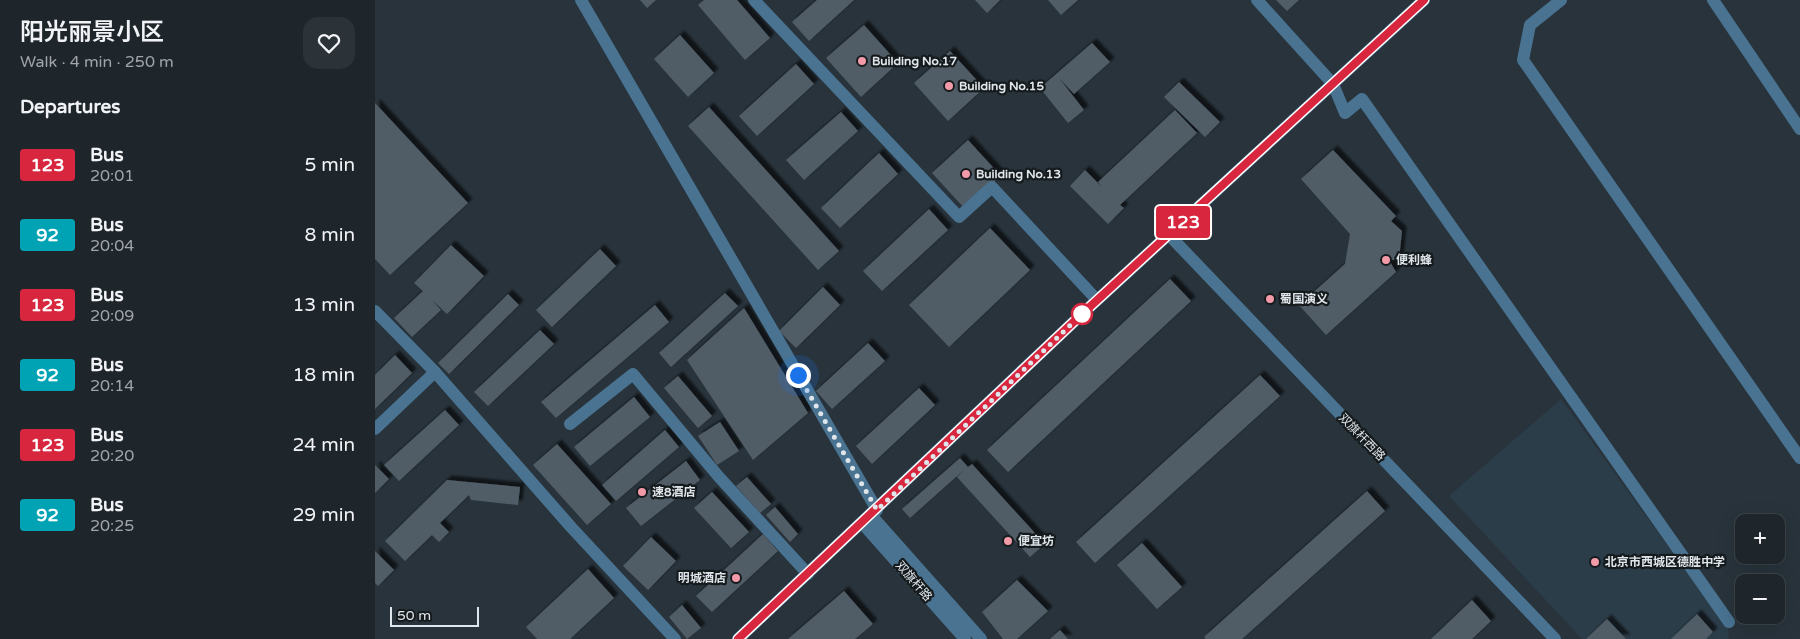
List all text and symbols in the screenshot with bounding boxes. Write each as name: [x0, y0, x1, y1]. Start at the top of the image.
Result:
button: heart: [303, 17, 355, 69]
text: 阳光丽景小区: [20, 18, 164, 47]
text: Walk · 4 min · 250 m: [20, 52, 174, 72]
place label: Building No.17: [872, 54, 957, 69]
marker: Building No.17: [856, 55, 868, 67]
place label: Building No.15: [959, 79, 1044, 94]
marker: Building No.15: [943, 80, 955, 92]
text: Departures: [20, 96, 120, 118]
text: Bus: [90, 144, 124, 166]
text: 123: [31, 154, 64, 176]
text: 5 min: [304, 154, 355, 176]
text: 20:01: [90, 166, 134, 186]
place label: Building No.13: [976, 167, 1061, 182]
marker: Building No.13: [960, 168, 972, 180]
line badge: 123: [1154, 206, 1212, 238]
text: 123: [1166, 211, 1200, 233]
text: Bus: [90, 214, 124, 236]
text: 92: [36, 224, 59, 246]
text: 8 min: [304, 224, 355, 246]
text: 20:04: [90, 236, 134, 256]
place label: 便利蜂: [1396, 253, 1432, 267]
marker: 便利蜂: [1380, 254, 1392, 266]
text: Bus: [90, 284, 124, 306]
place label: 蜀国演义: [1280, 292, 1328, 306]
marker: 蜀国演义: [1264, 293, 1276, 305]
text: 123: [31, 294, 64, 316]
text: 13 min: [292, 294, 355, 316]
unlabelled marker: [1071, 303, 1093, 325]
text: 20:09: [90, 306, 134, 326]
text: Bus: [90, 354, 124, 376]
your location: [786, 363, 811, 388]
text: 92: [36, 364, 59, 386]
text: 18 min: [292, 364, 355, 386]
text: 20:14: [90, 376, 134, 396]
street label: 双旗杆西路: [1336, 411, 1388, 463]
text: Bus: [90, 424, 124, 446]
text: 123: [31, 434, 64, 456]
text: 24 min: [292, 434, 355, 456]
text: 20:20: [90, 446, 134, 466]
place label: 速8酒店: [652, 485, 696, 499]
marker: 速8酒店: [636, 486, 648, 498]
text: Bus: [90, 494, 124, 516]
text: 92: [36, 504, 59, 526]
text: 29 min: [292, 504, 355, 526]
map controls: [1735, 514, 1785, 624]
button: +: [1735, 514, 1785, 564]
text: 20:25: [90, 516, 134, 536]
place label: 便宜坊: [1018, 534, 1054, 548]
marker: 便宜坊: [1002, 535, 1014, 547]
place label: 北京市西城区德胜中学: [1605, 555, 1725, 569]
marker: 北京市西城区德胜中学: [1589, 556, 1601, 568]
street label: 双旗杆路: [893, 558, 935, 604]
place label: 明城酒店: [678, 571, 726, 585]
marker: 明城酒店: [730, 572, 742, 584]
button: −: [1735, 574, 1785, 624]
scale bar: [390, 604, 479, 627]
text: 50 m: [397, 607, 431, 624]

